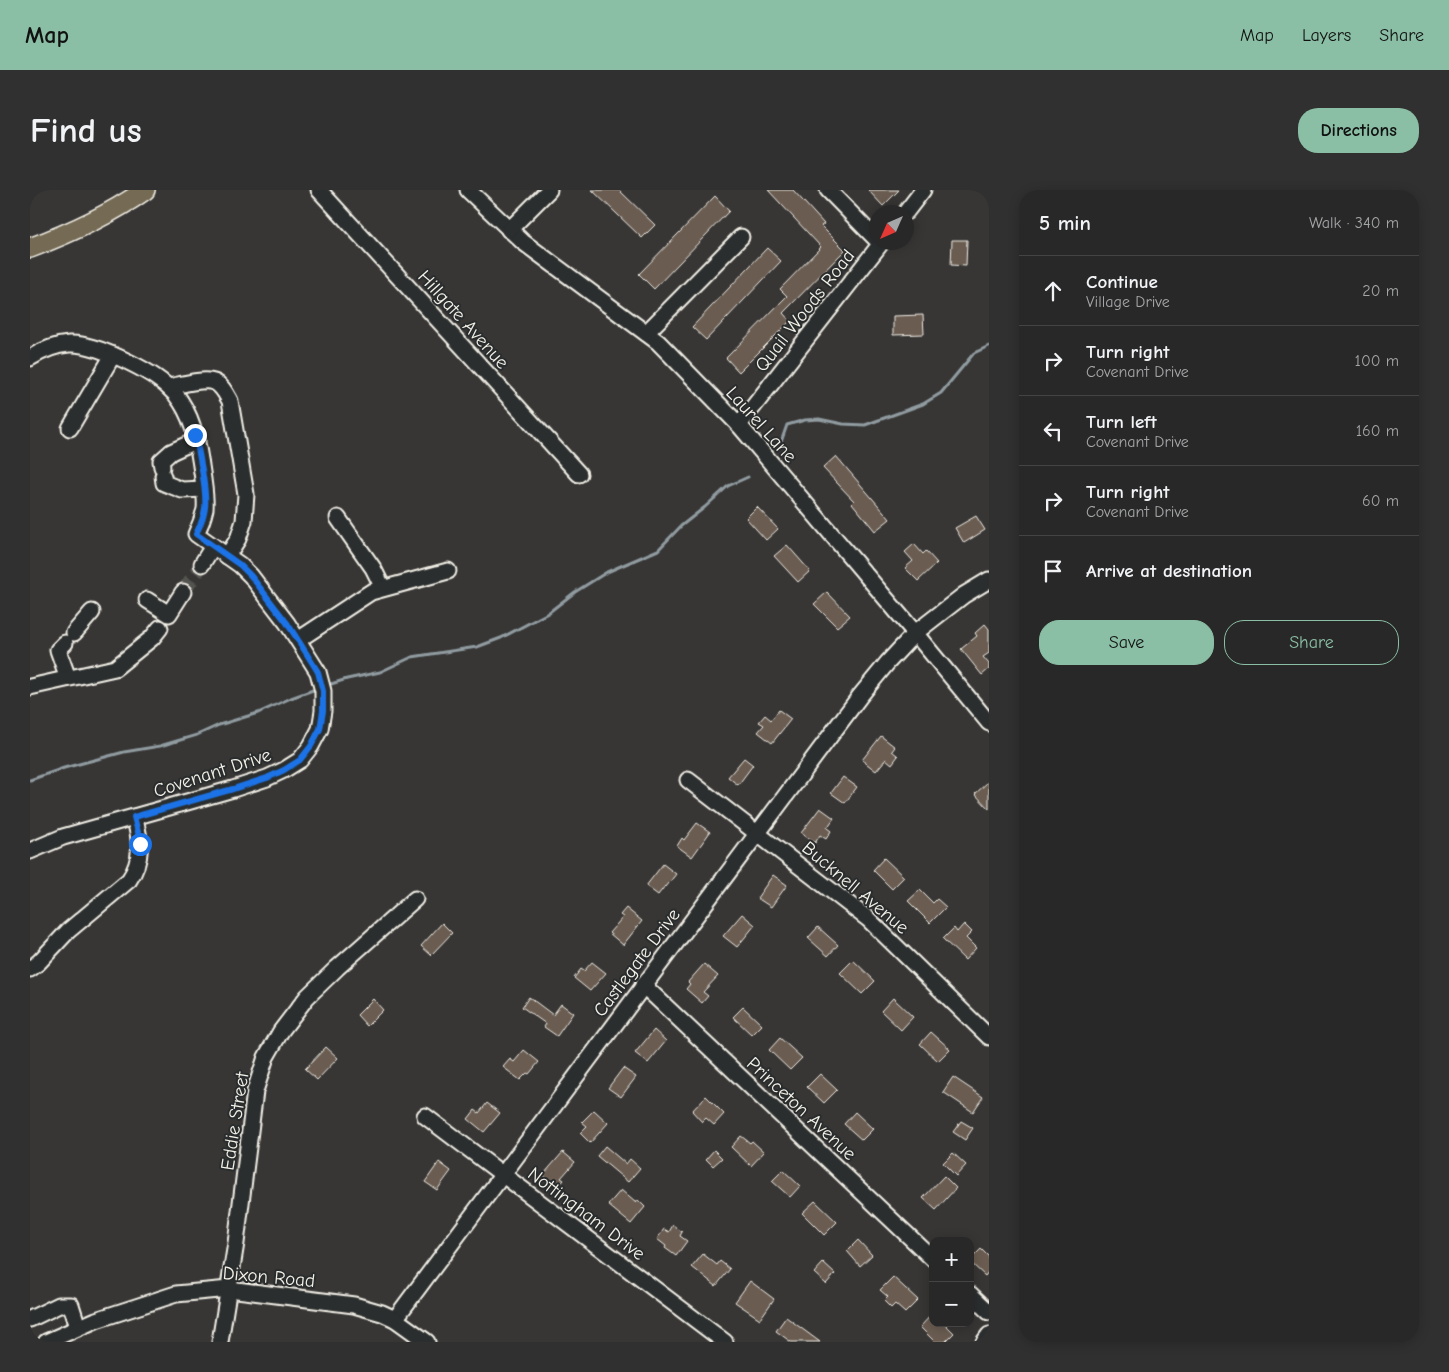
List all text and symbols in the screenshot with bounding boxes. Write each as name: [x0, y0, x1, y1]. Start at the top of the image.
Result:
text: Map: [25, 21, 69, 49]
text: Map: [1240, 25, 1274, 46]
text: Layers: [1302, 25, 1351, 46]
text: Share: [1379, 25, 1424, 46]
button: Directions: [1298, 108, 1419, 153]
text: Find us: [30, 110, 142, 151]
north arrow: [869, 205, 914, 250]
text: 5 min: [1039, 211, 1091, 235]
text: Walk · 340 m: [1309, 214, 1399, 232]
street label: Quail Woods Road: [750, 245, 859, 376]
street label: Hillgate Avenue: [413, 266, 513, 373]
text: Continue: [1086, 271, 1158, 293]
icon: ahead: [1039, 277, 1067, 305]
text: 20 m: [1362, 282, 1399, 300]
text: Village Drive: [1086, 293, 1170, 311]
text: Turn right: [1086, 341, 1170, 363]
icon: right: [1039, 347, 1067, 375]
text: 100 m: [1355, 352, 1399, 370]
text: Covenant Drive: [1086, 363, 1189, 381]
street label: Laurel Lane: [721, 382, 801, 467]
text: Turn left: [1086, 411, 1157, 433]
icon: left: [1039, 417, 1067, 445]
text: 160 m: [1356, 422, 1399, 440]
route end: [184, 424, 207, 447]
text: Covenant Drive: [1086, 433, 1189, 451]
text: Turn right: [1086, 481, 1170, 503]
icon: right: [1039, 487, 1067, 515]
text: 60 m: [1362, 492, 1399, 510]
text: Covenant Drive: [1086, 503, 1189, 521]
icon: arrive: [1039, 557, 1067, 585]
text: Arrive at destination: [1086, 560, 1252, 582]
button: Save: [1039, 620, 1214, 665]
button: Share: [1224, 620, 1399, 665]
street label: Covenant Drive: [151, 744, 274, 802]
route start: [129, 833, 152, 856]
street label: Bucknell Avenue: [798, 837, 913, 939]
street label: Castlegate Drive: [589, 904, 685, 1021]
street label: Princeton Avenue: [742, 1052, 861, 1165]
street label: Eddie Street: [216, 1070, 254, 1172]
street label: Nottingham Drive: [523, 1163, 649, 1265]
map controls: [929, 1237, 974, 1327]
button: +: [929, 1237, 974, 1282]
street label: Dixon Road: [222, 1262, 316, 1292]
button: −: [929, 1282, 974, 1327]

